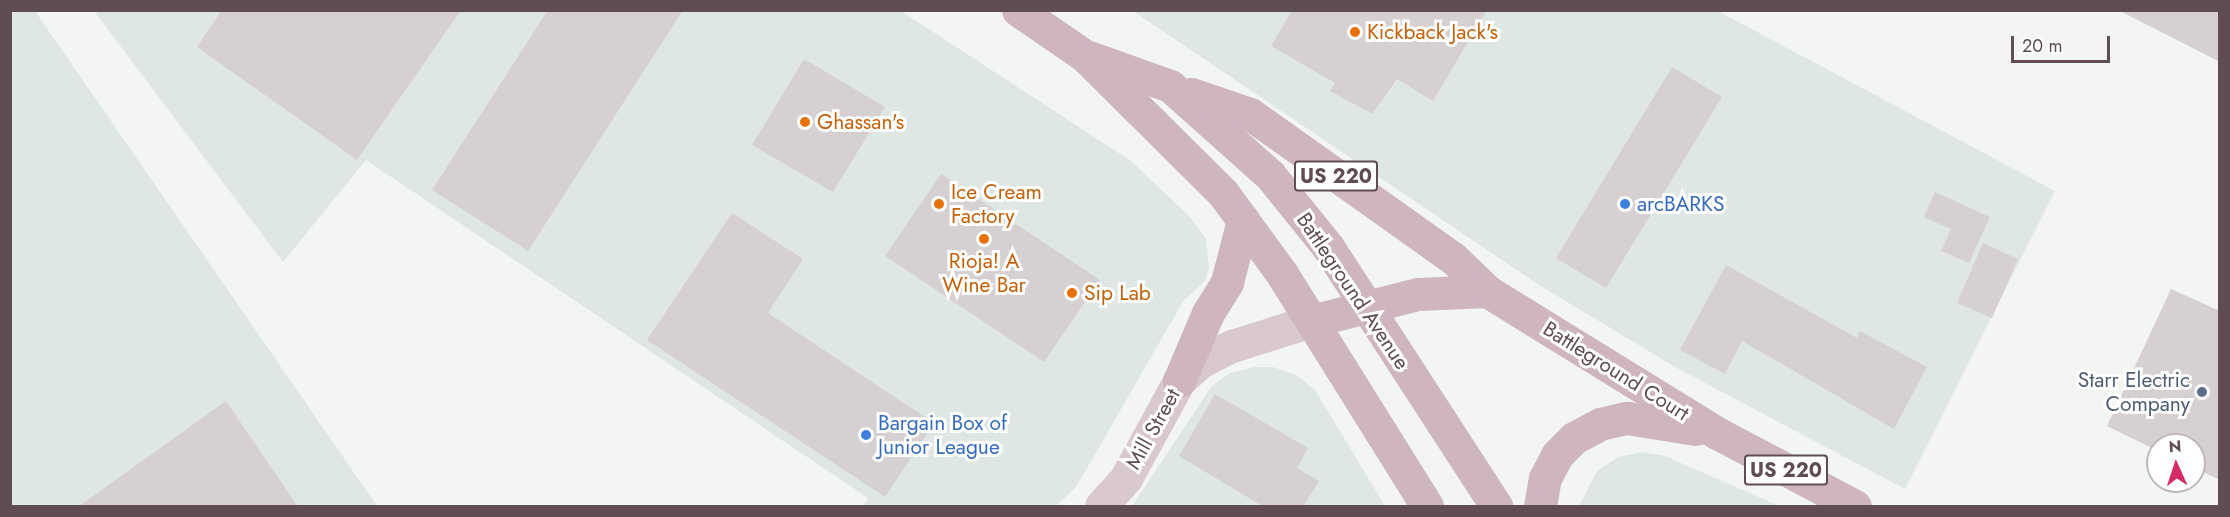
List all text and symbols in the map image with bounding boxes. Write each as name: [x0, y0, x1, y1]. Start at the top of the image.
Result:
place label: Kickback Jack's: [1367, 19, 1498, 45]
scale bar: [2014, 24, 2113, 62]
marker: Kickback Jack's: [1348, 25, 1362, 39]
text: 20 m: [2022, 33, 2062, 59]
place label: Ghassan's: [817, 109, 904, 135]
marker: Ghassan's: [798, 115, 812, 129]
road number: US 220: [1294, 159, 1378, 193]
place label: Ice Cream Factory: [951, 179, 1042, 229]
place label: arcBARKS: [1637, 191, 1724, 217]
marker: Ice Cream Factory: [932, 197, 946, 211]
marker: arcBARKS: [1618, 197, 1632, 211]
street label: Battleground Avenue: [1291, 208, 1415, 374]
marker: Rioja! A Wine Bar: [977, 232, 991, 246]
place label: Rioja! A Wine Bar: [942, 248, 1026, 298]
place label: Sip Lab: [1084, 280, 1151, 306]
marker: Sip Lab: [1065, 286, 1079, 300]
street label: Battleground Court: [1538, 316, 1694, 426]
place label: Starr Electric Company: [2078, 367, 2190, 417]
street label: Mill Street: [1121, 384, 1185, 474]
marker: Starr Electric Company: [2195, 385, 2209, 399]
place label: Bargain Box of Junior League: [878, 410, 1007, 460]
marker: Bargain Box of Junior League: [859, 428, 873, 442]
north arrow: [2146, 433, 2206, 493]
text: N: [2168, 435, 2182, 458]
road number: US 220: [1744, 453, 1828, 487]

